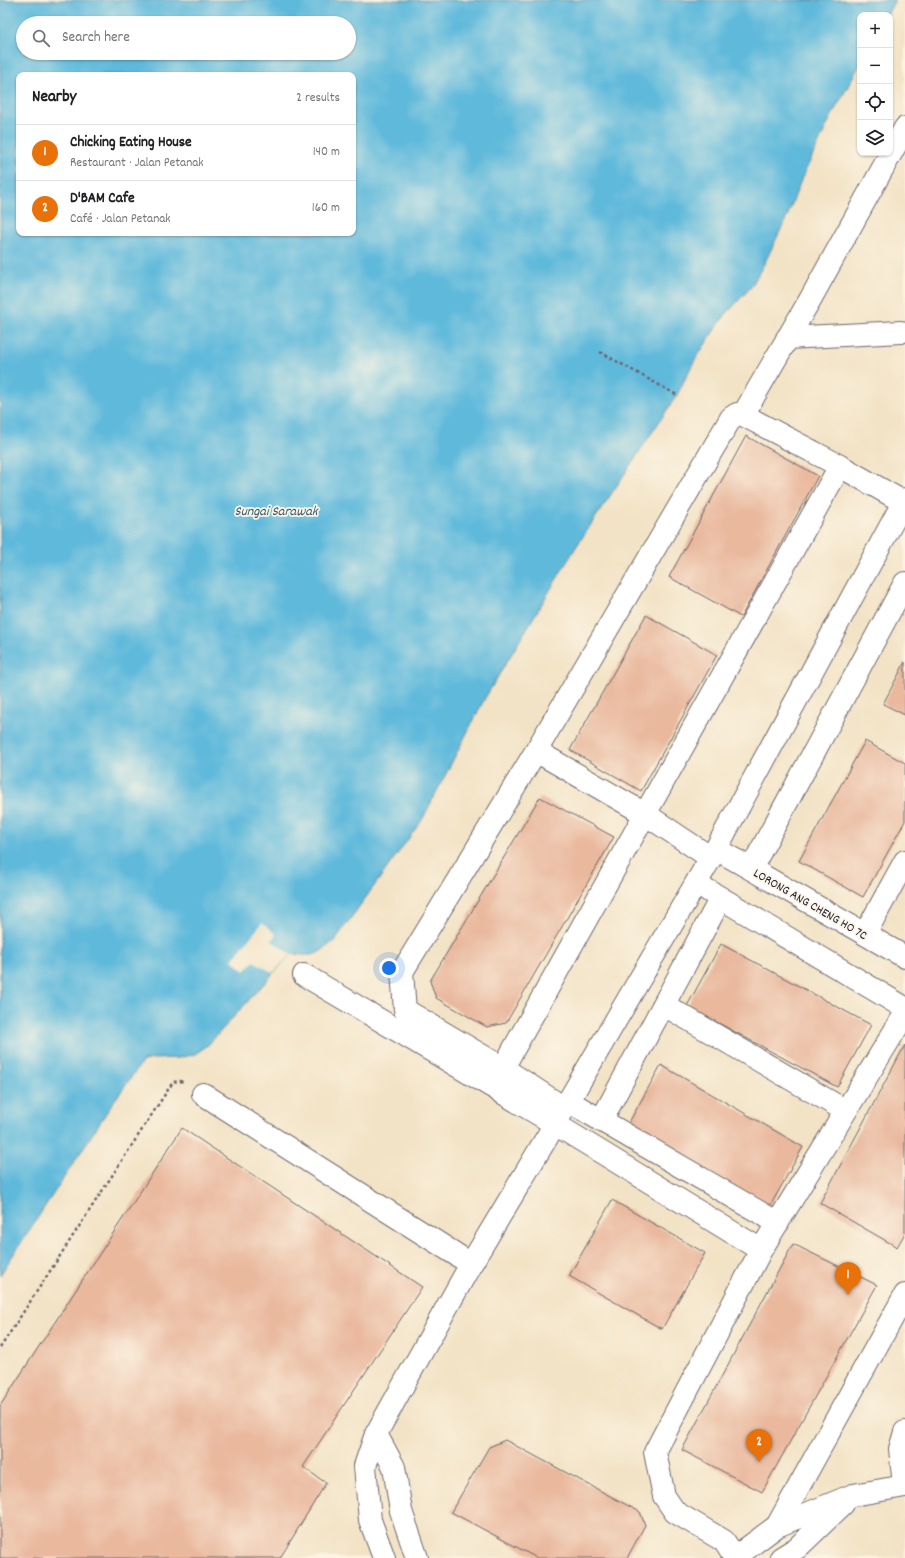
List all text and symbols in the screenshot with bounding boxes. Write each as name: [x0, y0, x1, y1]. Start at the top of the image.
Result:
map controls: [857, 12, 893, 156]
button: +: [857, 12, 893, 48]
search box: [16, 16, 356, 60]
icon: search: [30, 27, 52, 49]
text: Search here: [62, 27, 130, 49]
button: −: [857, 48, 893, 84]
button: locate: [857, 84, 893, 120]
text: Nearby: [32, 86, 76, 110]
text: 2 results: [296, 89, 340, 108]
button: layers: [857, 120, 893, 156]
text: Chicking Eating House: [70, 132, 192, 154]
text: 1: [44, 143, 46, 162]
text: 140 m: [313, 143, 340, 162]
text: Restaurant · Jalan Petanak: [70, 154, 204, 173]
text: D'BAM Cafe: [70, 188, 135, 210]
text: 2: [42, 199, 48, 218]
text: 160 m: [312, 199, 340, 218]
text: Café · Jalan Petanak: [70, 210, 171, 229]
water label: Sungai Sarawak: [235, 502, 319, 522]
street label: LORONG ANG CHENG HO 7C: [749, 865, 871, 946]
your location: [379, 958, 399, 978]
pin: 1: [835, 1262, 861, 1295]
pin: 2: [746, 1429, 772, 1462]

